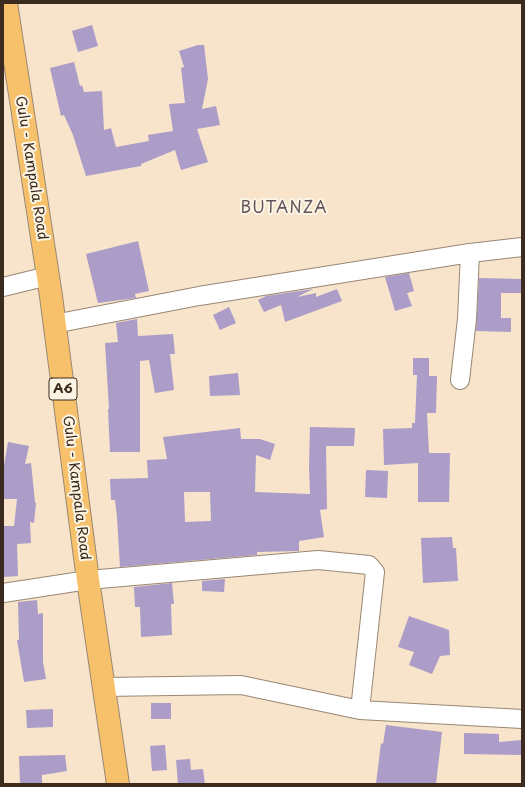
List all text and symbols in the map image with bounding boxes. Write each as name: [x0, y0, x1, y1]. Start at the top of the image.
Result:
street label: Gulu - Kampala Road: [11, 95, 51, 241]
district label: BUTANZA: [241, 199, 327, 219]
road number: A6: [49, 378, 77, 400]
street label: Gulu - Kampala Road: [59, 415, 93, 561]

